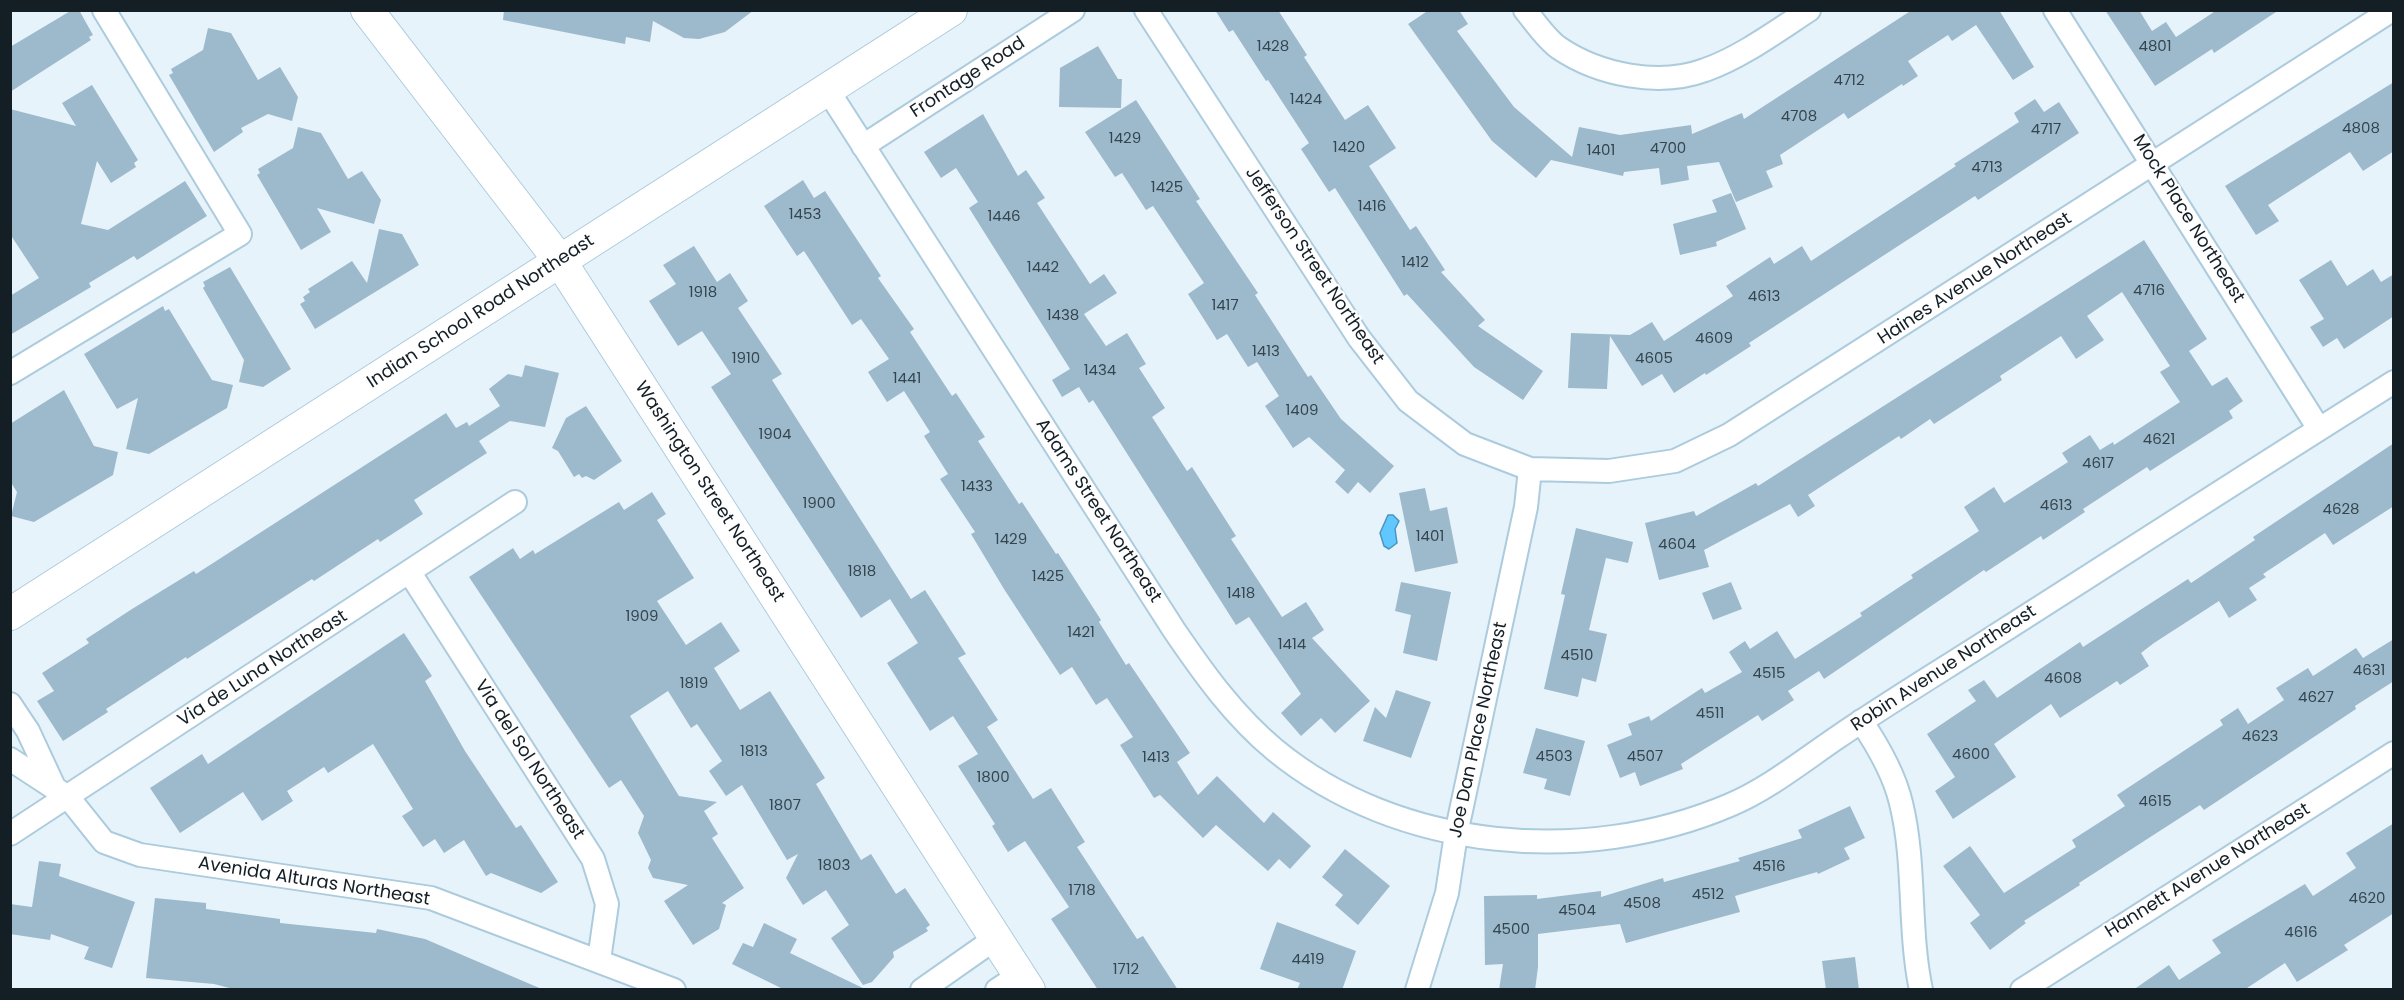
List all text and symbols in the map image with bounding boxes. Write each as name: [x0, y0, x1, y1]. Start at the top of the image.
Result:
street label: Frontage Road: [907, 33, 1029, 123]
house number: 1428: [1257, 38, 1289, 56]
house number: 4801: [2138, 38, 2172, 56]
house number: 4712: [1833, 72, 1865, 90]
house number: 1424: [1290, 91, 1322, 109]
house number: 4708: [1781, 108, 1817, 126]
house number: 4808: [2342, 120, 2380, 138]
house number: 4717: [2031, 121, 2061, 139]
house number: 1429: [1109, 130, 1141, 148]
street label: Mock Place Northeast: [2127, 131, 2249, 307]
house number: 1420: [1333, 139, 1365, 157]
house number: 4700: [1650, 140, 1686, 158]
house number: 1401: [1587, 142, 1615, 160]
house number: 4713: [1971, 159, 2003, 177]
street label: Jefferson Street Northeast: [1240, 163, 1388, 369]
house number: 1425: [1151, 179, 1183, 197]
house number: 1416: [1358, 198, 1386, 216]
house number: 1453: [789, 206, 821, 224]
house number: 1446: [987, 208, 1021, 226]
street label: Haines Avenue Northeast: [1874, 208, 2076, 350]
street label: Indian School Road Northeast: [364, 230, 598, 394]
house number: 1412: [1401, 254, 1429, 272]
house number: 1442: [1027, 259, 1059, 277]
house number: 4716: [2133, 282, 2165, 300]
house number: 1918: [689, 284, 717, 302]
house number: 4613: [1748, 288, 1780, 306]
house number: 1417: [1211, 297, 1239, 315]
house number: 1438: [1047, 307, 1079, 325]
house number: 4609: [1695, 330, 1733, 348]
house number: 1413: [1252, 343, 1280, 361]
house number: 1910: [732, 350, 760, 368]
house number: 4605: [1635, 350, 1673, 368]
house number: 1434: [1084, 362, 1116, 380]
house number: 1441: [893, 370, 921, 388]
street label: Washington Street Northeast: [629, 378, 789, 606]
house number: 1409: [1285, 402, 1319, 420]
street label: Adams Street Northeast: [1030, 415, 1166, 607]
house number: 1904: [758, 426, 792, 444]
house number: 4621: [2143, 431, 2175, 449]
house number: 4617: [2082, 455, 2114, 473]
house number: 1433: [961, 478, 993, 496]
house number: 1900: [802, 495, 836, 513]
house number: 4613: [2040, 497, 2072, 515]
house number: 4628: [2322, 501, 2360, 519]
house number: 1401: [1416, 528, 1444, 546]
house number: 1429: [995, 531, 1027, 549]
house number: 4604: [1658, 536, 1696, 554]
house number: 1818: [848, 563, 876, 581]
house number: 1425: [1032, 568, 1064, 586]
house number: 1418: [1227, 585, 1255, 603]
street label: Robin Avenue Northeast: [1848, 601, 2040, 737]
street label: Via de Luna Northeast: [174, 606, 352, 732]
house number: 1909: [625, 608, 659, 626]
street label: Joe Dan Place Northeast: [1446, 620, 1512, 840]
house number: 1421: [1067, 624, 1095, 642]
house number: 1414: [1278, 636, 1306, 654]
house number: 4510: [1560, 647, 1594, 665]
house number: 4631: [2353, 662, 2385, 680]
house number: 4515: [1752, 665, 1786, 683]
house number: 4608: [2044, 670, 2082, 688]
house number: 1819: [680, 675, 708, 693]
street label: Via del Sol Northeast: [469, 676, 589, 844]
house number: 4627: [2298, 689, 2334, 707]
house number: 4511: [1696, 705, 1724, 723]
house number: 4623: [2242, 728, 2278, 746]
house number: 1813: [740, 743, 768, 761]
house number: 4600: [1952, 746, 1990, 764]
house number: 4503: [1535, 748, 1573, 766]
house number: 4507: [1627, 748, 1663, 766]
house number: 1413: [1142, 749, 1170, 767]
house number: 1800: [976, 769, 1010, 787]
house number: 4615: [2138, 793, 2172, 811]
house number: 1807: [769, 797, 801, 815]
street label: Hannett Avenue Northeast: [2102, 799, 2314, 943]
street label: Avenida Alturas Northeast: [197, 853, 431, 911]
house number: 1803: [818, 857, 850, 875]
house number: 4516: [1752, 858, 1786, 876]
house number: 1718: [1068, 882, 1096, 900]
house number: 4512: [1692, 886, 1724, 904]
house number: 4620: [2348, 890, 2386, 908]
house number: 4508: [1623, 895, 1661, 913]
house number: 4504: [1558, 902, 1596, 920]
house number: 4500: [1492, 921, 1530, 939]
house number: 4616: [2284, 924, 2318, 942]
house number: 4419: [1291, 951, 1325, 969]
house number: 1712: [1113, 961, 1139, 979]

